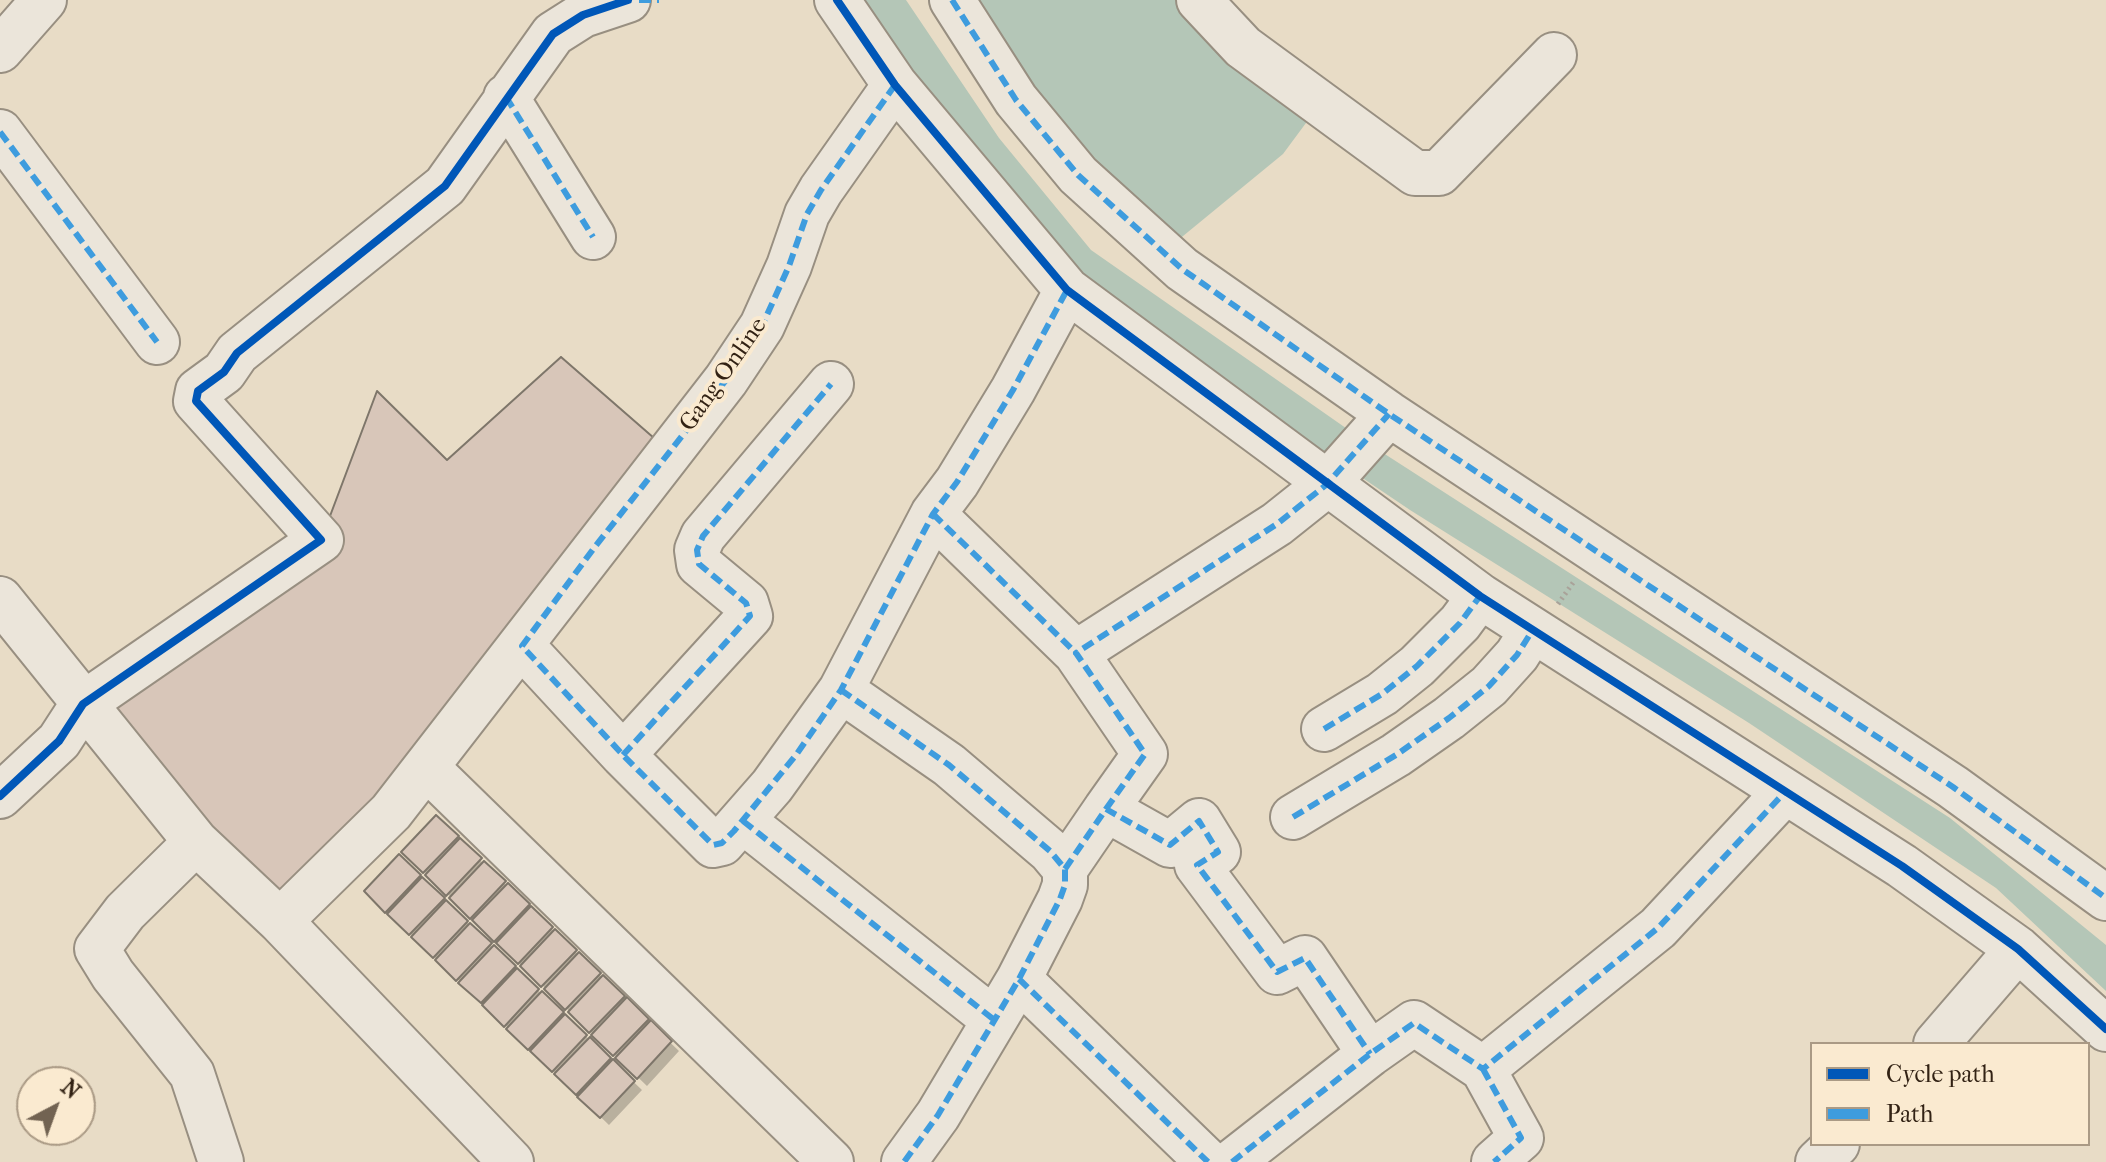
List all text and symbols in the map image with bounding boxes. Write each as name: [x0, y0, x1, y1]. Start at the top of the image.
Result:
street label: Gang Online: [674, 313, 774, 437]
legend: [1810, 1042, 2090, 1146]
text: Cycle path: [1886, 1060, 1995, 1088]
north arrow: [16, 1066, 96, 1146]
text: N: [56, 1074, 85, 1105]
text: Path: [1886, 1100, 1933, 1128]

